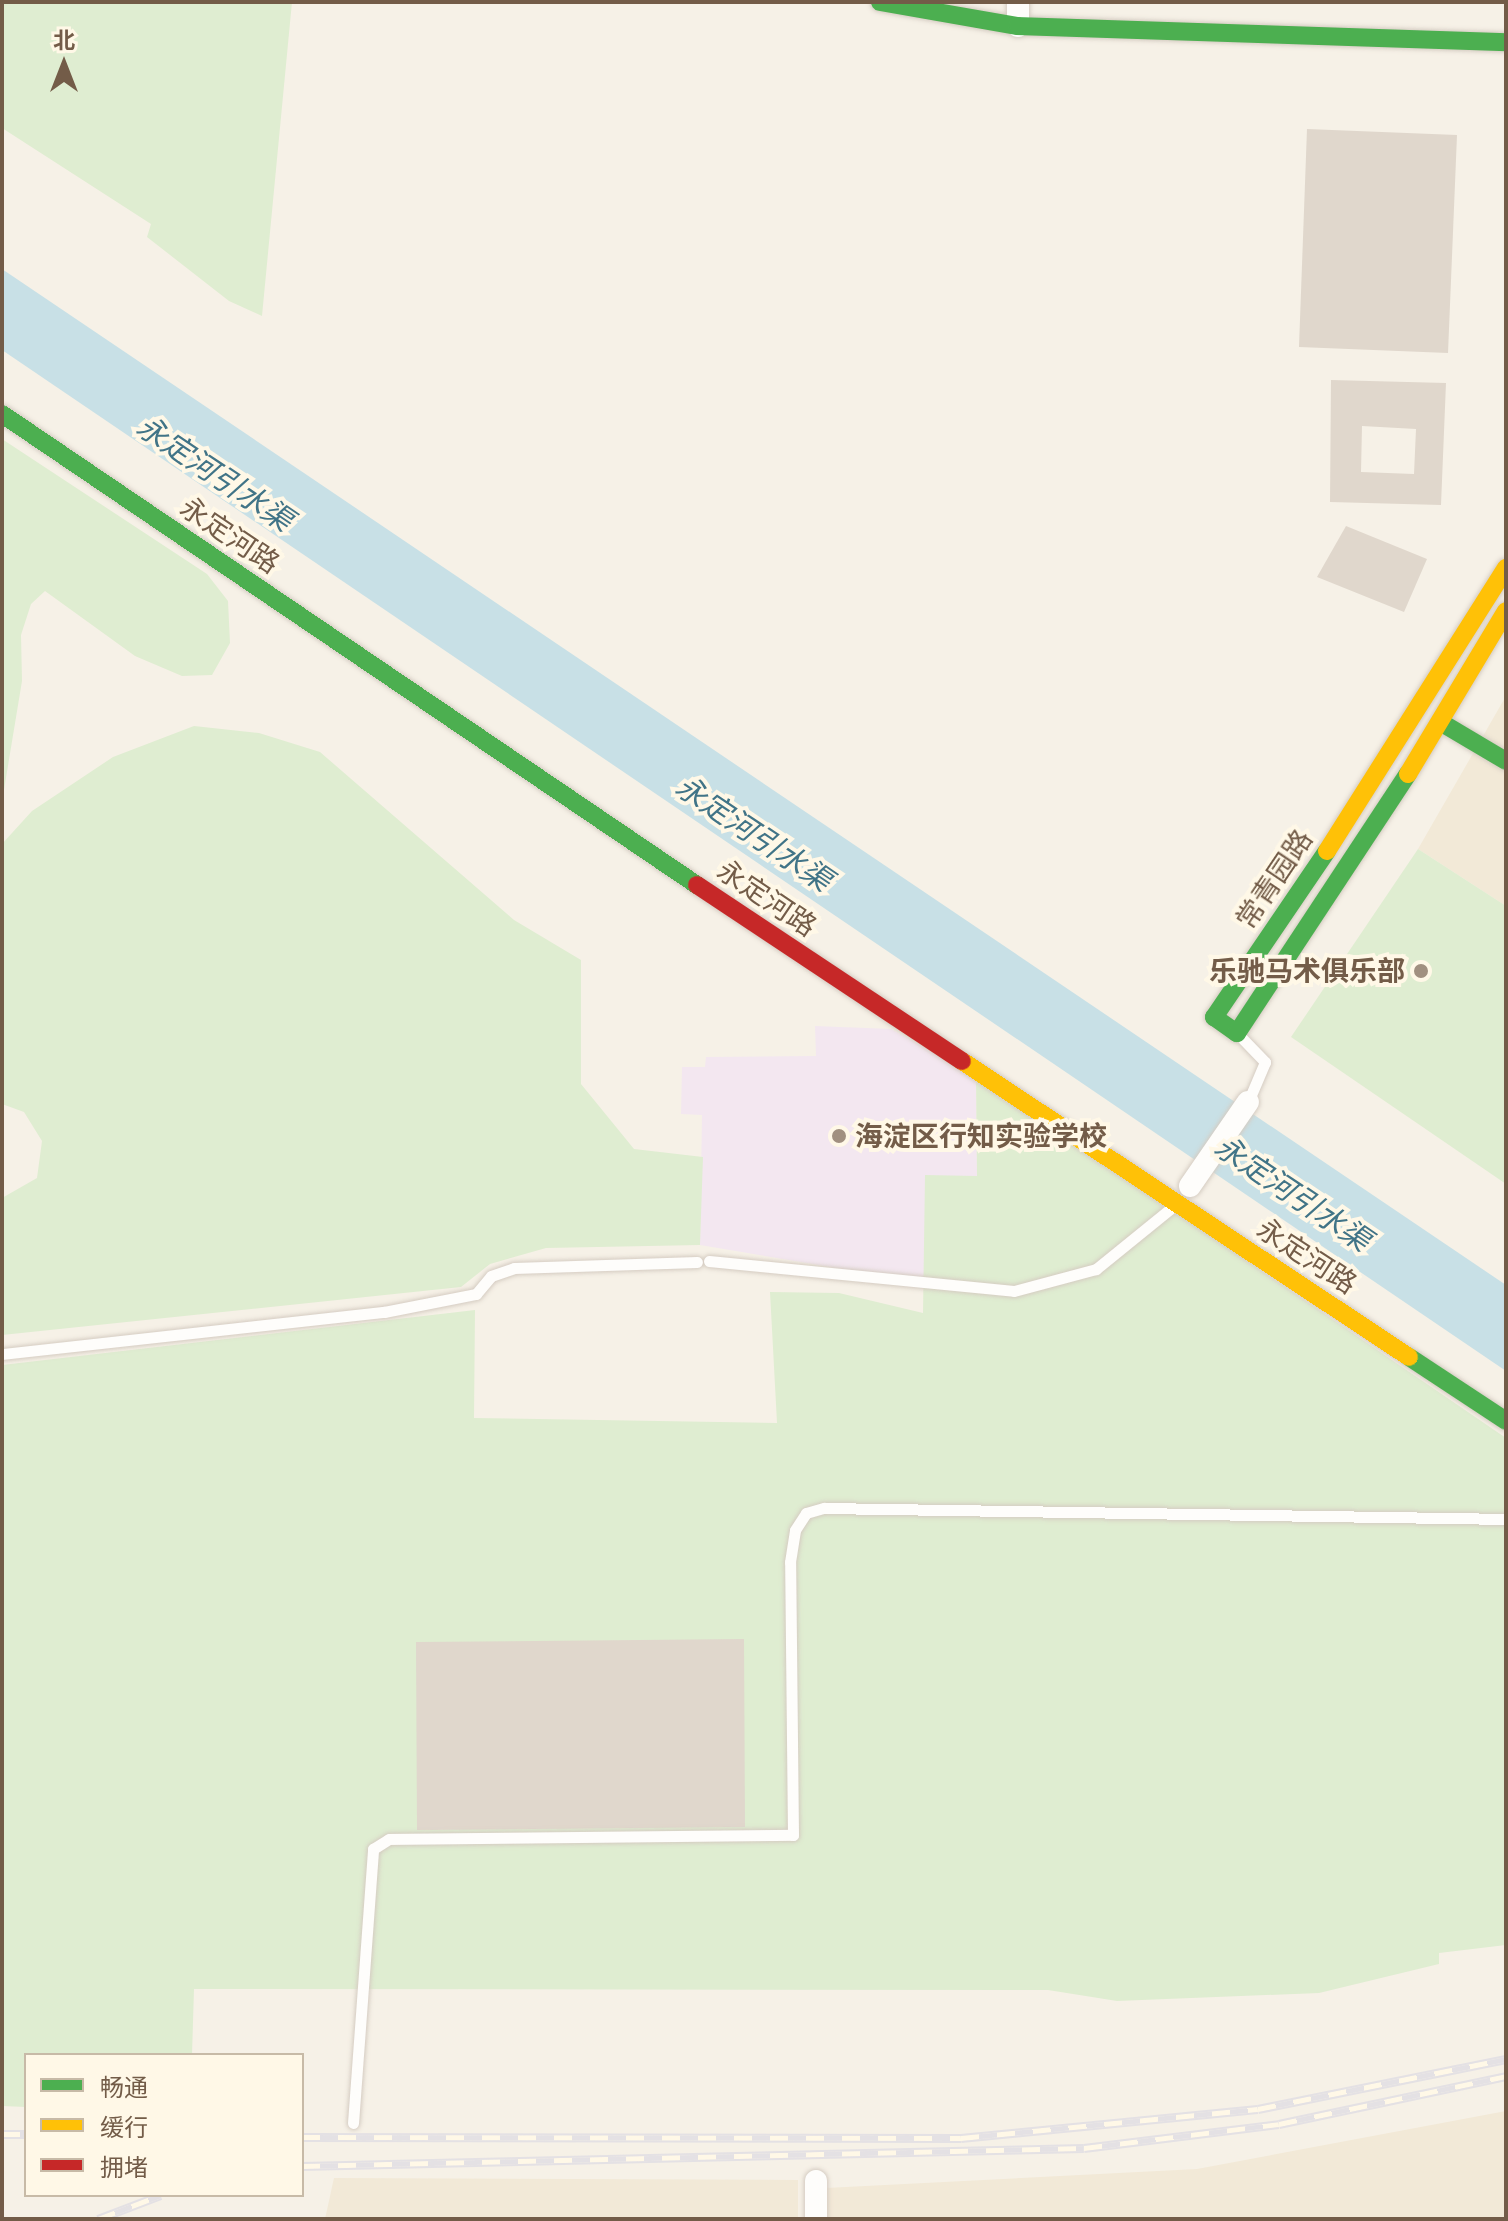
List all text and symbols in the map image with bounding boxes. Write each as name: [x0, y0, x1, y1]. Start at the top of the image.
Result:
north arrow: [24, 24, 104, 104]
text: 北: [53, 27, 75, 53]
water label: 永定河引水渠: [130, 408, 300, 538]
street label: 永定河路: [174, 490, 286, 580]
water label: 永定河引水渠: [669, 768, 839, 898]
street label: 常青园路: [1229, 823, 1319, 935]
street label: 永定河路: [711, 853, 823, 943]
place label: 乐驰马术俱乐部: [1209, 954, 1405, 988]
marker: 乐驰马术俱乐部: [1412, 962, 1430, 980]
place label: 海淀区行知实验学校: [855, 1119, 1107, 1153]
marker: 海淀区行知实验学校: [830, 1127, 848, 1145]
water label: 永定河引水渠: [1208, 1128, 1378, 1258]
street label: 永定河路: [1251, 1211, 1363, 1301]
legend: [24, 2053, 304, 2197]
text: 畅通: [100, 2073, 148, 2101]
text: 缓行: [100, 2113, 148, 2141]
text: 拥堵: [100, 2153, 148, 2181]

